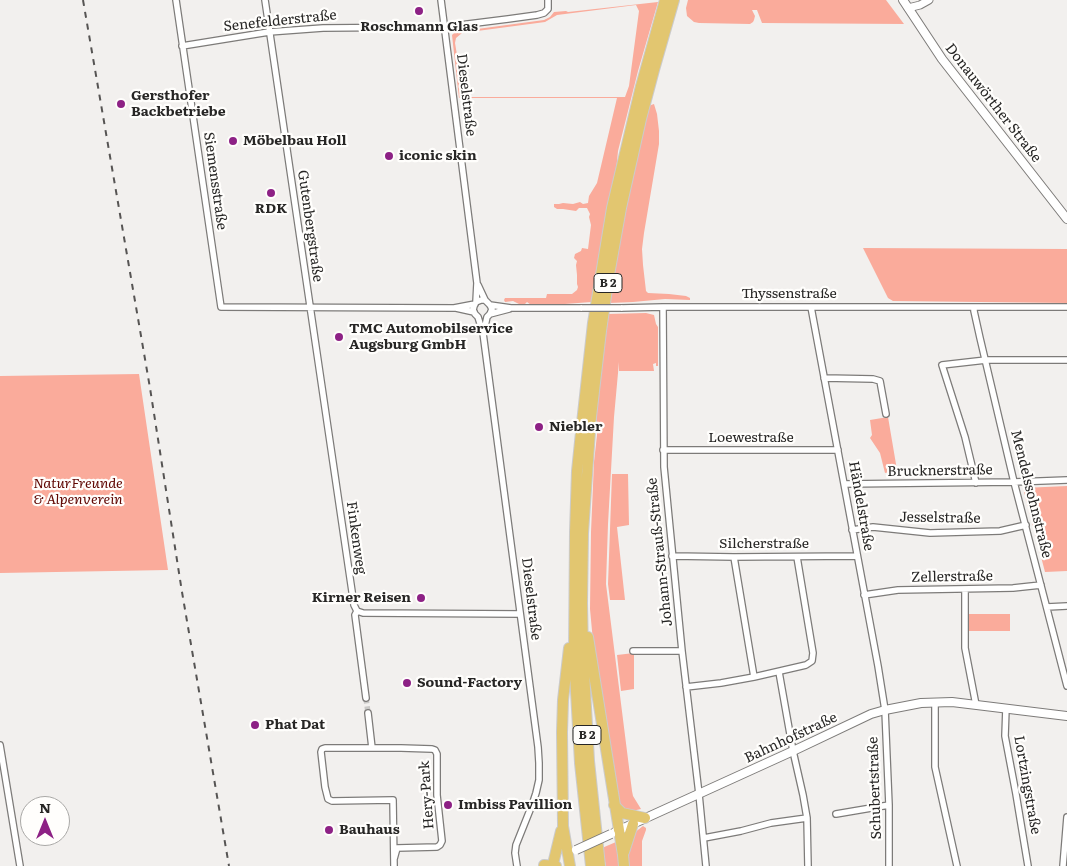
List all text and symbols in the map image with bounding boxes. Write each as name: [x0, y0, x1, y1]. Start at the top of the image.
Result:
marker: Roschmann Glas: [413, 5, 425, 17]
street label: Senefelderstraße: [223, 7, 337, 35]
place label: Roschmann Glas: [360, 19, 478, 35]
street label: Donauwörther Straße: [941, 40, 1045, 166]
street label: Dieselstraße: [453, 53, 479, 137]
place label: Gersthofer Backbetriebe: [131, 88, 226, 120]
marker: Gersthofer Backbetriebe: [115, 98, 127, 110]
street label: Siemensstraße: [200, 131, 230, 231]
place label: Möbelbau Holl: [243, 133, 347, 149]
marker: Möbelbau Holl: [227, 135, 239, 147]
place label: iconic skin: [399, 148, 477, 164]
marker: iconic skin: [383, 150, 395, 162]
street label: Gutenbergstraße: [294, 169, 326, 283]
marker: RDK: [265, 187, 277, 199]
place label: RDK: [255, 201, 287, 217]
road number: B 2: [594, 274, 622, 292]
street label: Thyssenstraße: [741, 286, 837, 302]
place label: TMC Automobilservice Augsburg GmbH: [349, 321, 513, 354]
marker: TMC Automobilservice Augsburg GmbH: [333, 331, 345, 343]
place label: Niebler: [549, 419, 602, 435]
marker: Niebler: [533, 421, 545, 433]
street label: Mendelssohnstraße: [1007, 428, 1055, 560]
street label: Loewestraße: [708, 430, 794, 446]
street label: Händelstraße: [845, 460, 877, 552]
street label: Brucknerstraße: [887, 462, 993, 480]
park label: NaturFreunde & Alpenverein: [33, 476, 123, 508]
street label: Johann-Strauß-Straße: [644, 477, 676, 627]
street label: Finkenweg: [343, 500, 369, 576]
street label: Jesselstraße: [899, 509, 981, 527]
street label: Silcherstraße: [719, 536, 809, 552]
street label: Dieselstraße: [518, 557, 544, 641]
street label: Zellerstraße: [911, 568, 993, 586]
place label: Kirner Reisen: [312, 590, 411, 606]
marker: Kirner Reisen: [415, 592, 427, 604]
place label: Sound-Factory: [417, 675, 522, 691]
marker: Sound-Factory: [401, 677, 413, 689]
street label: Bahnhofstraße: [742, 709, 840, 767]
place label: Phat Dat: [265, 717, 325, 733]
marker: Phat Dat: [249, 719, 261, 731]
road number: B 2: [573, 726, 601, 744]
street label: Lortzingstraße: [1010, 734, 1044, 836]
street label: Schubertstraße: [865, 736, 885, 840]
street label: Hery-Park: [416, 760, 438, 830]
north arrow: [20, 796, 70, 846]
text: N: [39, 797, 51, 817]
place label: Imbiss Pavillion: [458, 797, 572, 813]
marker: Imbiss Pavillion: [442, 799, 454, 811]
place label: Bauhaus: [339, 822, 400, 838]
marker: Bauhaus: [323, 824, 335, 836]

